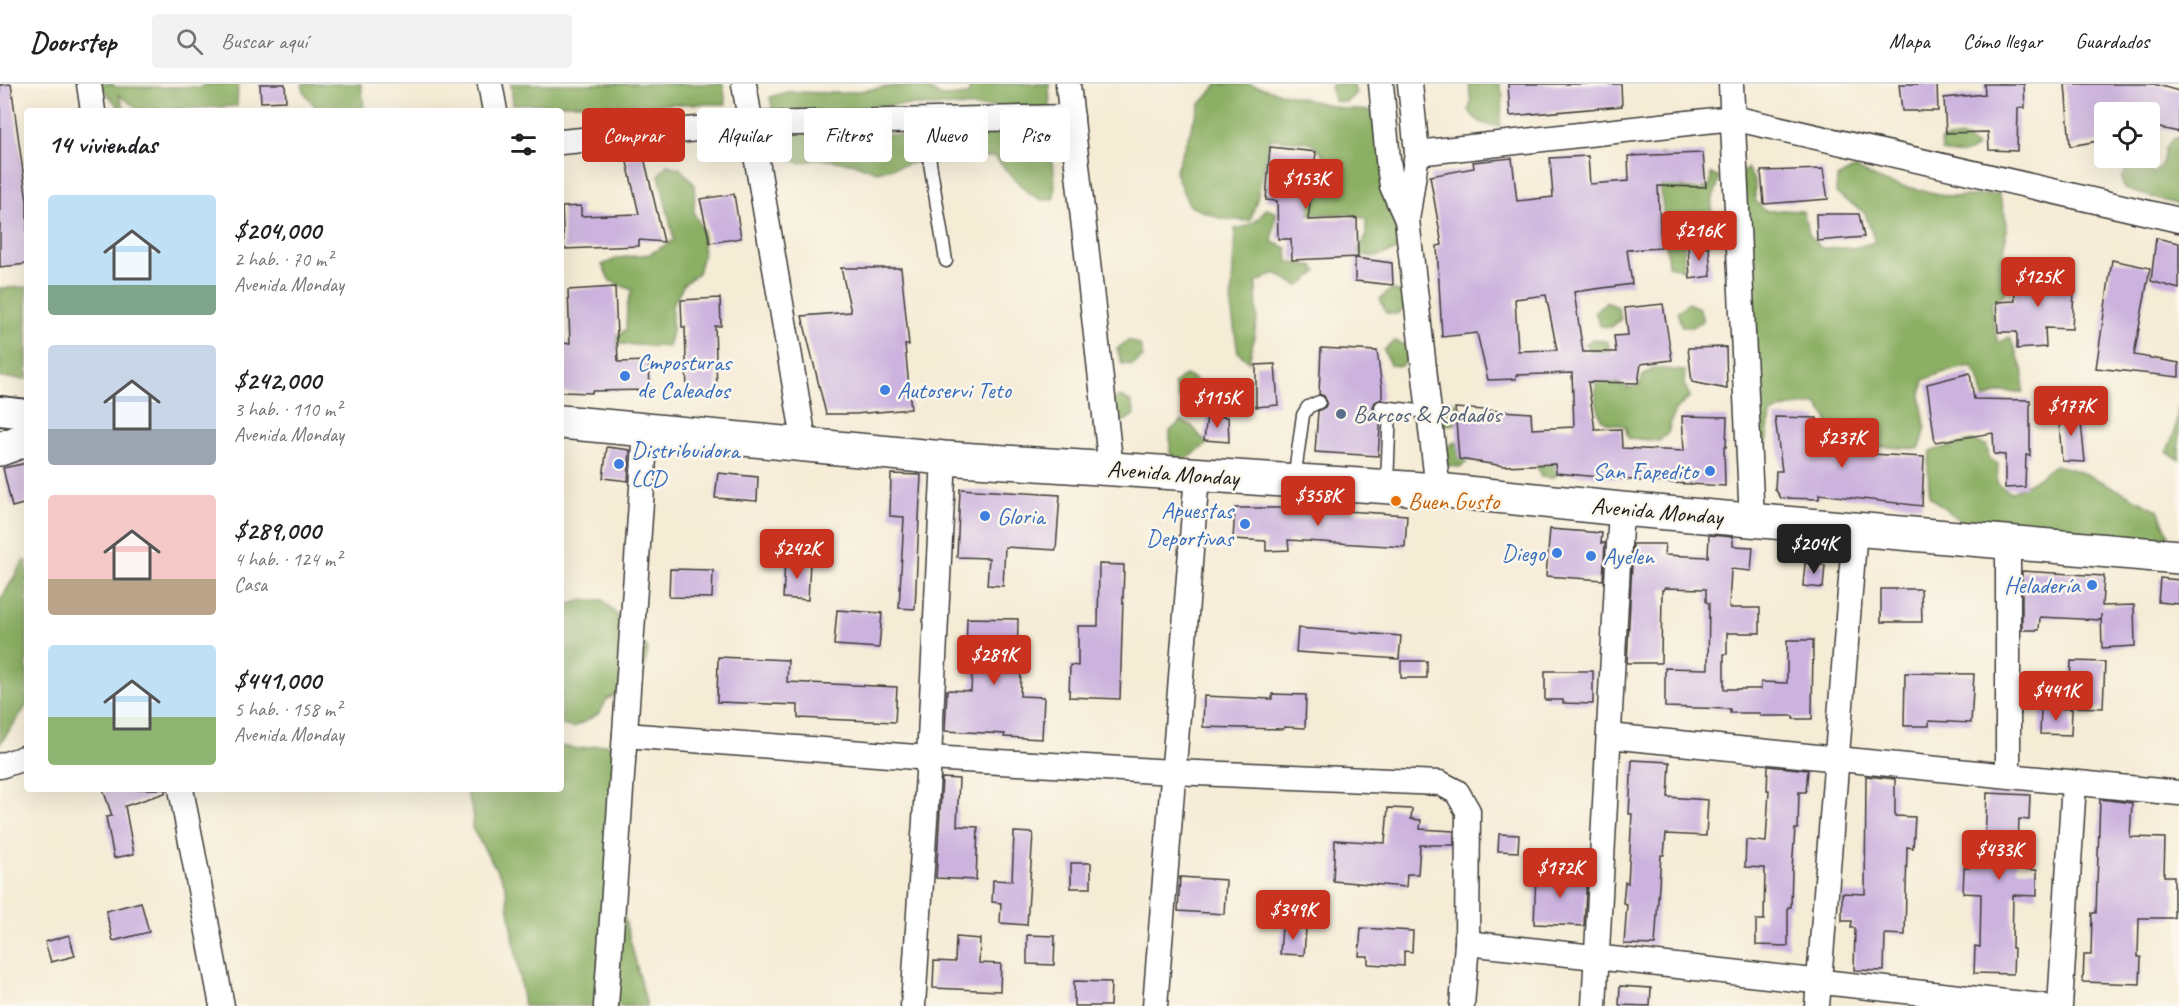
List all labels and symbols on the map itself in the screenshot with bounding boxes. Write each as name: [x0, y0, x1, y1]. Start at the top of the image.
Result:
pin: $153K: [1264, 159, 1348, 210]
pin: $216K: [1657, 211, 1741, 262]
pin: $125K: [1996, 257, 2080, 308]
place label: Cmposturas de Caleados: [637, 347, 733, 405]
marker: Cmposturas de Caleados: [618, 369, 632, 383]
place label: Autoservi Teto: [897, 375, 1013, 405]
pin: $115K: [1175, 378, 1259, 429]
marker: Autoservi Teto: [878, 383, 892, 397]
pin: $177K: [2029, 386, 2113, 437]
place label: Barcos & Rodados: [1353, 399, 1503, 429]
marker: Barcos & Rodados: [1334, 407, 1348, 421]
pin: $237K: [1800, 418, 1884, 469]
place label: Distribuidora LCD: [631, 435, 741, 493]
street label: Avenida Monday: [1106, 453, 1242, 493]
place label: San Fapedito: [1592, 456, 1701, 486]
marker: Distribuidora LCD: [612, 457, 626, 471]
marker: San Fapedito: [1703, 464, 1717, 478]
pin: $358K: [1276, 476, 1360, 527]
place label: Buen Gusto: [1408, 486, 1501, 516]
street label: Avenida Monday: [1590, 490, 1726, 532]
marker: Buen Gusto: [1389, 494, 1403, 508]
place label: Apuestas Deportivas: [1146, 495, 1236, 553]
place label: Gloria: [997, 501, 1047, 531]
marker: Gloria: [978, 509, 992, 523]
marker: Apuestas Deportivas: [1238, 517, 1252, 531]
pin: $204K: [1772, 524, 1856, 575]
pin: $242K: [755, 529, 839, 580]
place label: Diego: [1501, 538, 1547, 568]
place label: Ayelen: [1603, 541, 1655, 571]
marker: Diego: [1550, 546, 1564, 560]
marker: Ayelen: [1584, 549, 1598, 563]
place label: Heladería: [2004, 570, 2081, 600]
marker: Heladería: [2085, 578, 2099, 592]
pin: $289K: [952, 635, 1036, 686]
pin: $441K: [2014, 671, 2098, 722]
pin: $433K: [1957, 830, 2041, 881]
pin: $172K: [1518, 848, 1602, 899]
pin: $349K: [1251, 890, 1335, 941]

